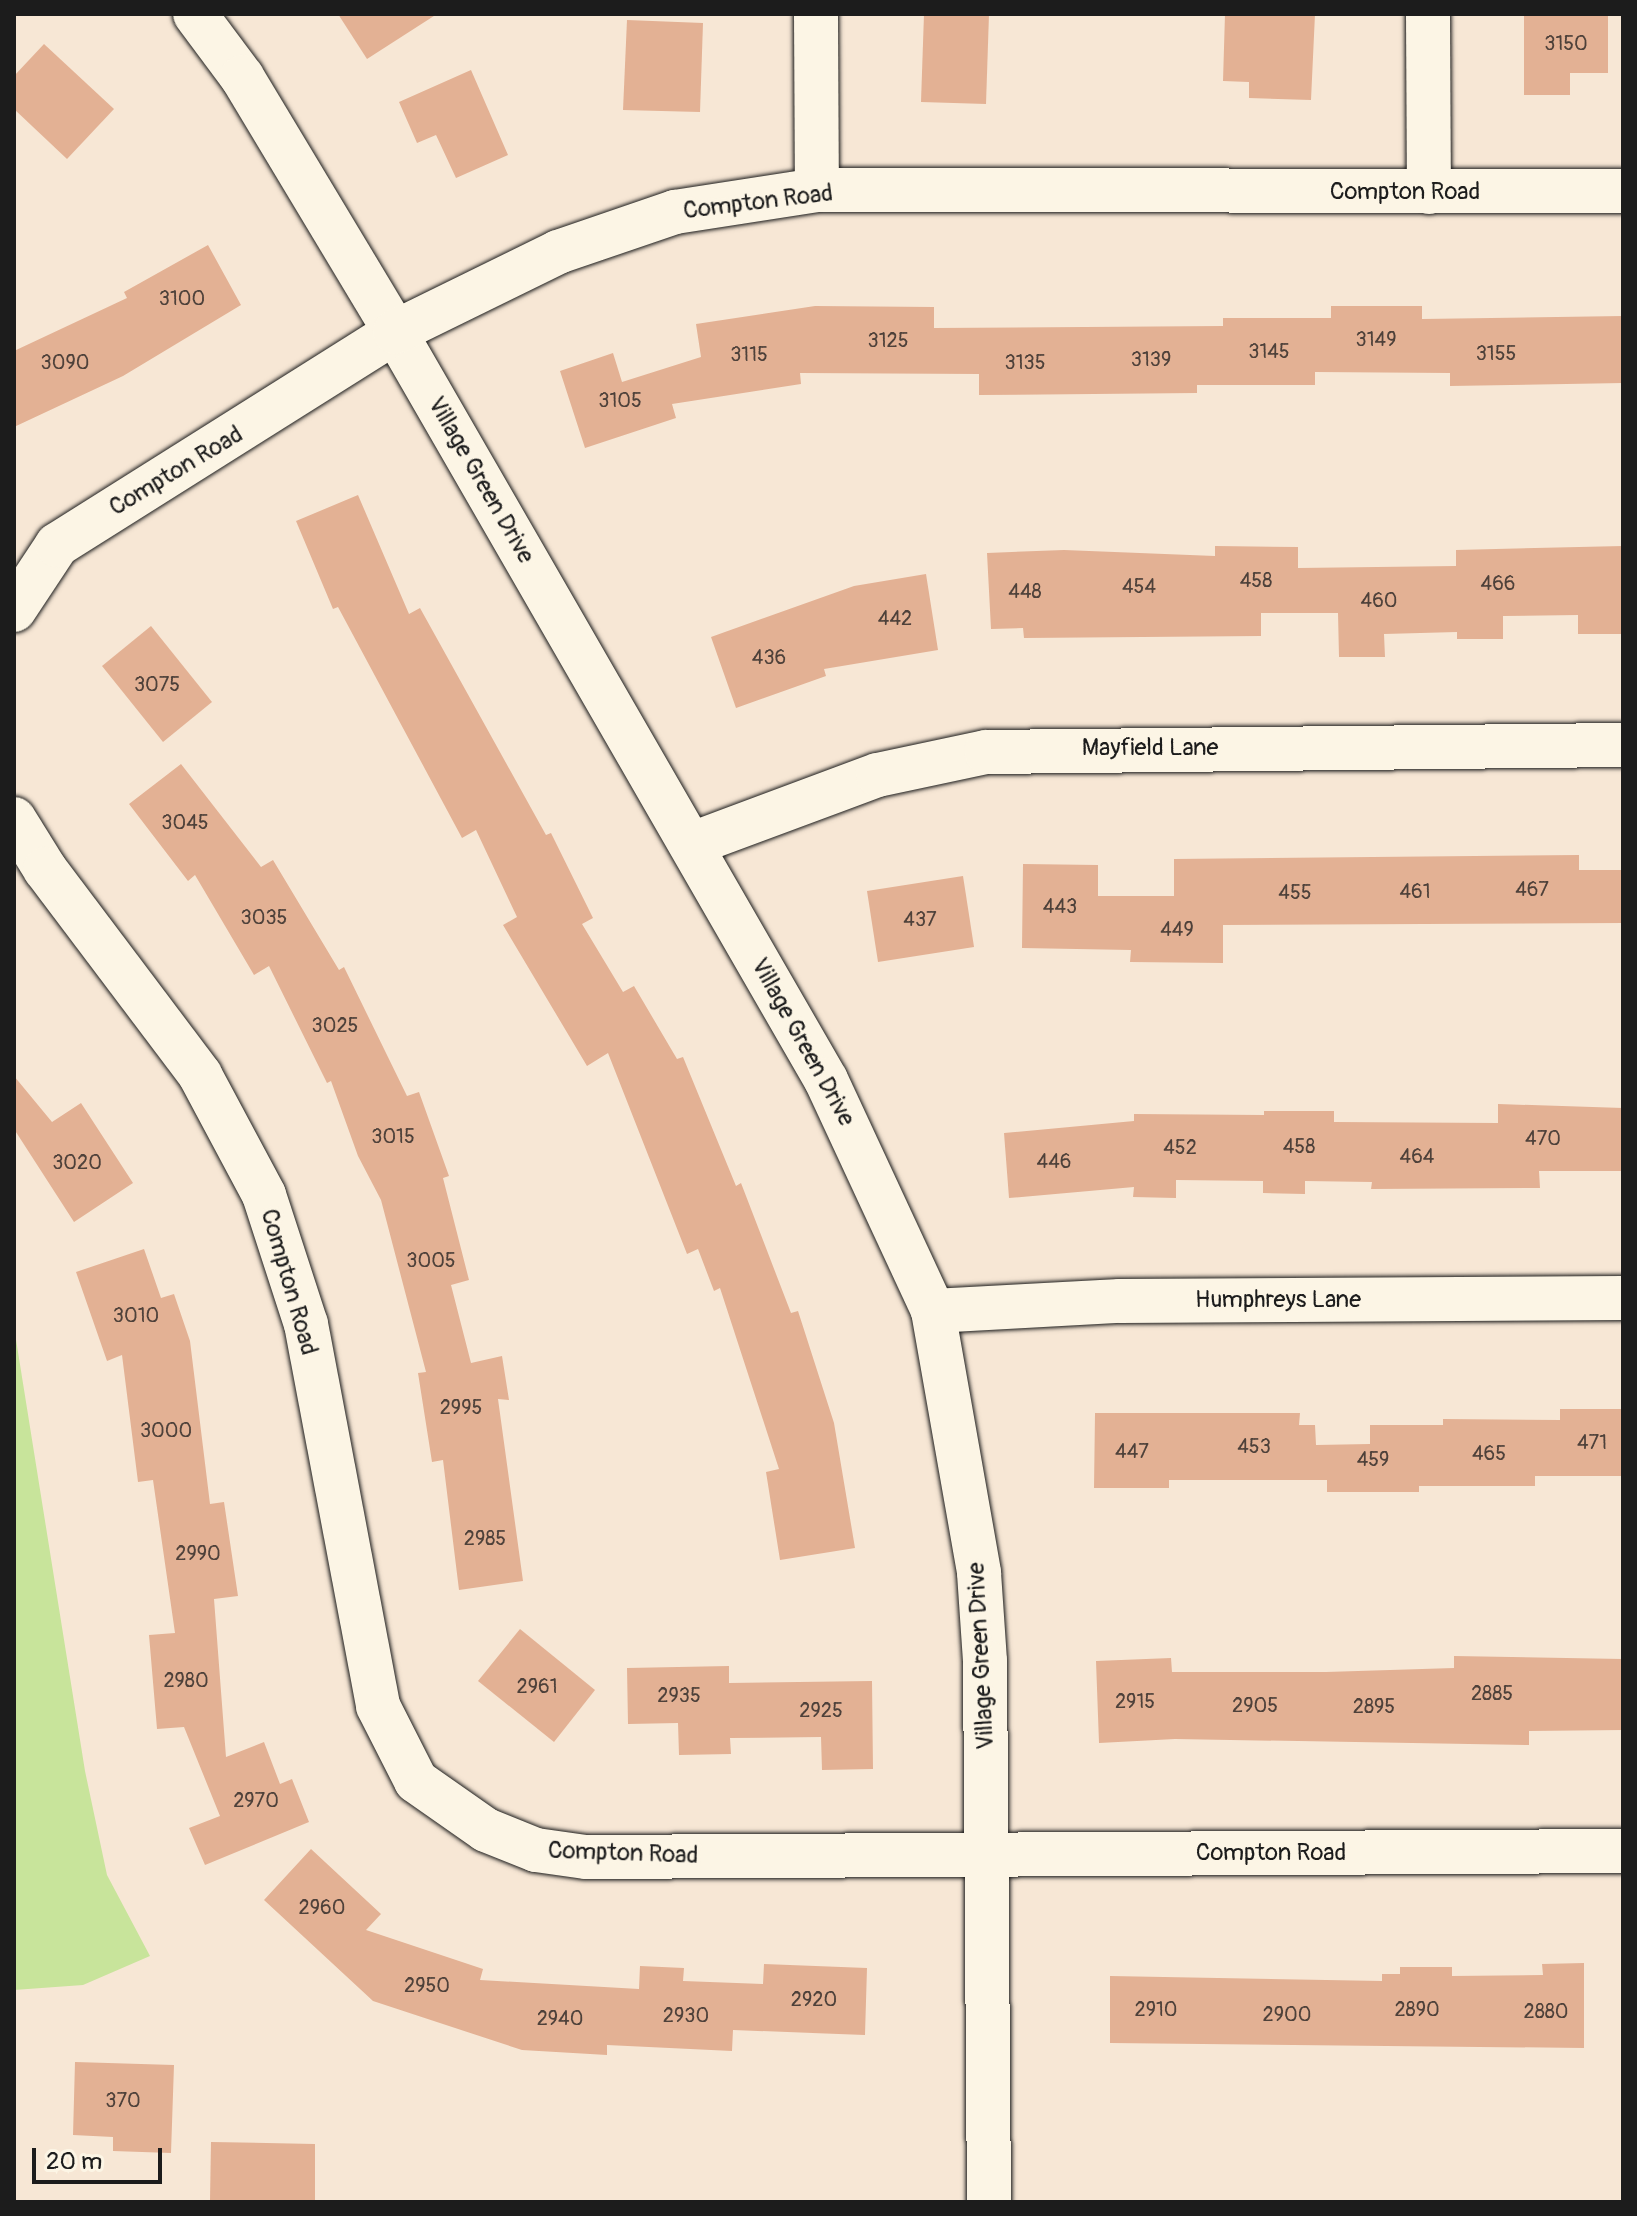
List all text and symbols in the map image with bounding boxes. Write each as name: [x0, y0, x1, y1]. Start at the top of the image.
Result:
house number: 3150: [1544, 31, 1588, 55]
street label: Compton Road: [1330, 178, 1480, 206]
street label: Compton Road: [682, 179, 834, 225]
house number: 3100: [159, 286, 205, 310]
house number: 3149: [1356, 327, 1396, 351]
house number: 3125: [868, 328, 908, 352]
house number: 3145: [1248, 339, 1290, 363]
house number: 3155: [1476, 341, 1516, 365]
house number: 3115: [730, 342, 768, 366]
house number: 3139: [1131, 347, 1171, 371]
house number: 3090: [41, 350, 89, 374]
house number: 3135: [1005, 350, 1045, 374]
house number: 3105: [598, 388, 642, 412]
street label: Village Green Drive: [422, 392, 540, 568]
street label: Compton Road: [104, 420, 248, 522]
house number: 458: [1240, 568, 1272, 592]
house number: 466: [1481, 571, 1515, 595]
house number: 454: [1122, 574, 1156, 598]
house number: 448: [1008, 579, 1042, 603]
house number: 460: [1361, 588, 1397, 612]
house number: 442: [878, 606, 912, 630]
house number: 436: [752, 645, 786, 669]
house number: 3075: [134, 672, 180, 696]
street label: Mayfield Lane: [1082, 734, 1218, 762]
house number: 3045: [161, 810, 209, 834]
house number: 467: [1515, 877, 1549, 901]
house number: 461: [1399, 879, 1431, 903]
house number: 455: [1278, 880, 1312, 904]
house number: 443: [1043, 894, 1077, 918]
house number: 3035: [241, 905, 287, 929]
house number: 437: [903, 907, 937, 931]
house number: 449: [1160, 917, 1194, 941]
street label: Village Green Drive: [745, 953, 861, 1131]
house number: 3025: [312, 1013, 358, 1037]
house number: 3015: [371, 1124, 415, 1148]
house number: 470: [1525, 1126, 1561, 1150]
house number: 458: [1283, 1134, 1315, 1158]
house number: 452: [1163, 1135, 1197, 1159]
house number: 464: [1400, 1144, 1434, 1168]
house number: 446: [1037, 1149, 1071, 1173]
house number: 3020: [52, 1150, 102, 1174]
street label: Compton Road: [254, 1206, 324, 1358]
house number: 3005: [406, 1248, 456, 1272]
street label: Humphreys Lane: [1195, 1286, 1361, 1314]
house number: 3010: [113, 1303, 159, 1327]
house number: 2995: [440, 1395, 482, 1419]
house number: 3000: [140, 1418, 192, 1442]
house number: 471: [1577, 1430, 1607, 1454]
house number: 453: [1237, 1434, 1271, 1458]
house number: 447: [1115, 1439, 1149, 1463]
house number: 465: [1472, 1441, 1506, 1465]
house number: 459: [1357, 1447, 1389, 1471]
house number: 2985: [464, 1526, 506, 1550]
house number: 2990: [175, 1541, 221, 1565]
street label: Village Green Drive: [962, 1562, 1000, 1750]
house number: 2980: [163, 1668, 209, 1692]
house number: 2961: [517, 1674, 557, 1698]
house number: 2885: [1471, 1681, 1513, 1705]
house number: 2935: [657, 1683, 701, 1707]
house number: 2915: [1115, 1689, 1155, 1713]
house number: 2905: [1232, 1693, 1278, 1717]
house number: 2895: [1353, 1694, 1395, 1718]
house number: 2925: [799, 1698, 843, 1722]
house number: 2970: [233, 1788, 279, 1812]
street label: Compton Road: [547, 1836, 699, 1870]
street label: Compton Road: [1196, 1839, 1346, 1867]
house number: 2960: [299, 1895, 345, 1919]
house number: 2950: [404, 1973, 450, 1997]
house number: 2920: [791, 1987, 837, 2011]
house number: 2910: [1135, 1997, 1177, 2021]
house number: 2890: [1394, 1997, 1440, 2021]
house number: 2880: [1524, 1999, 1568, 2023]
house number: 2900: [1263, 2002, 1311, 2026]
house number: 2930: [663, 2003, 709, 2027]
house number: 2940: [537, 2006, 583, 2030]
house number: 370: [105, 2088, 141, 2112]
scale bar: [36, 2132, 166, 2182]
text: 20 m: [46, 2147, 102, 2176]

